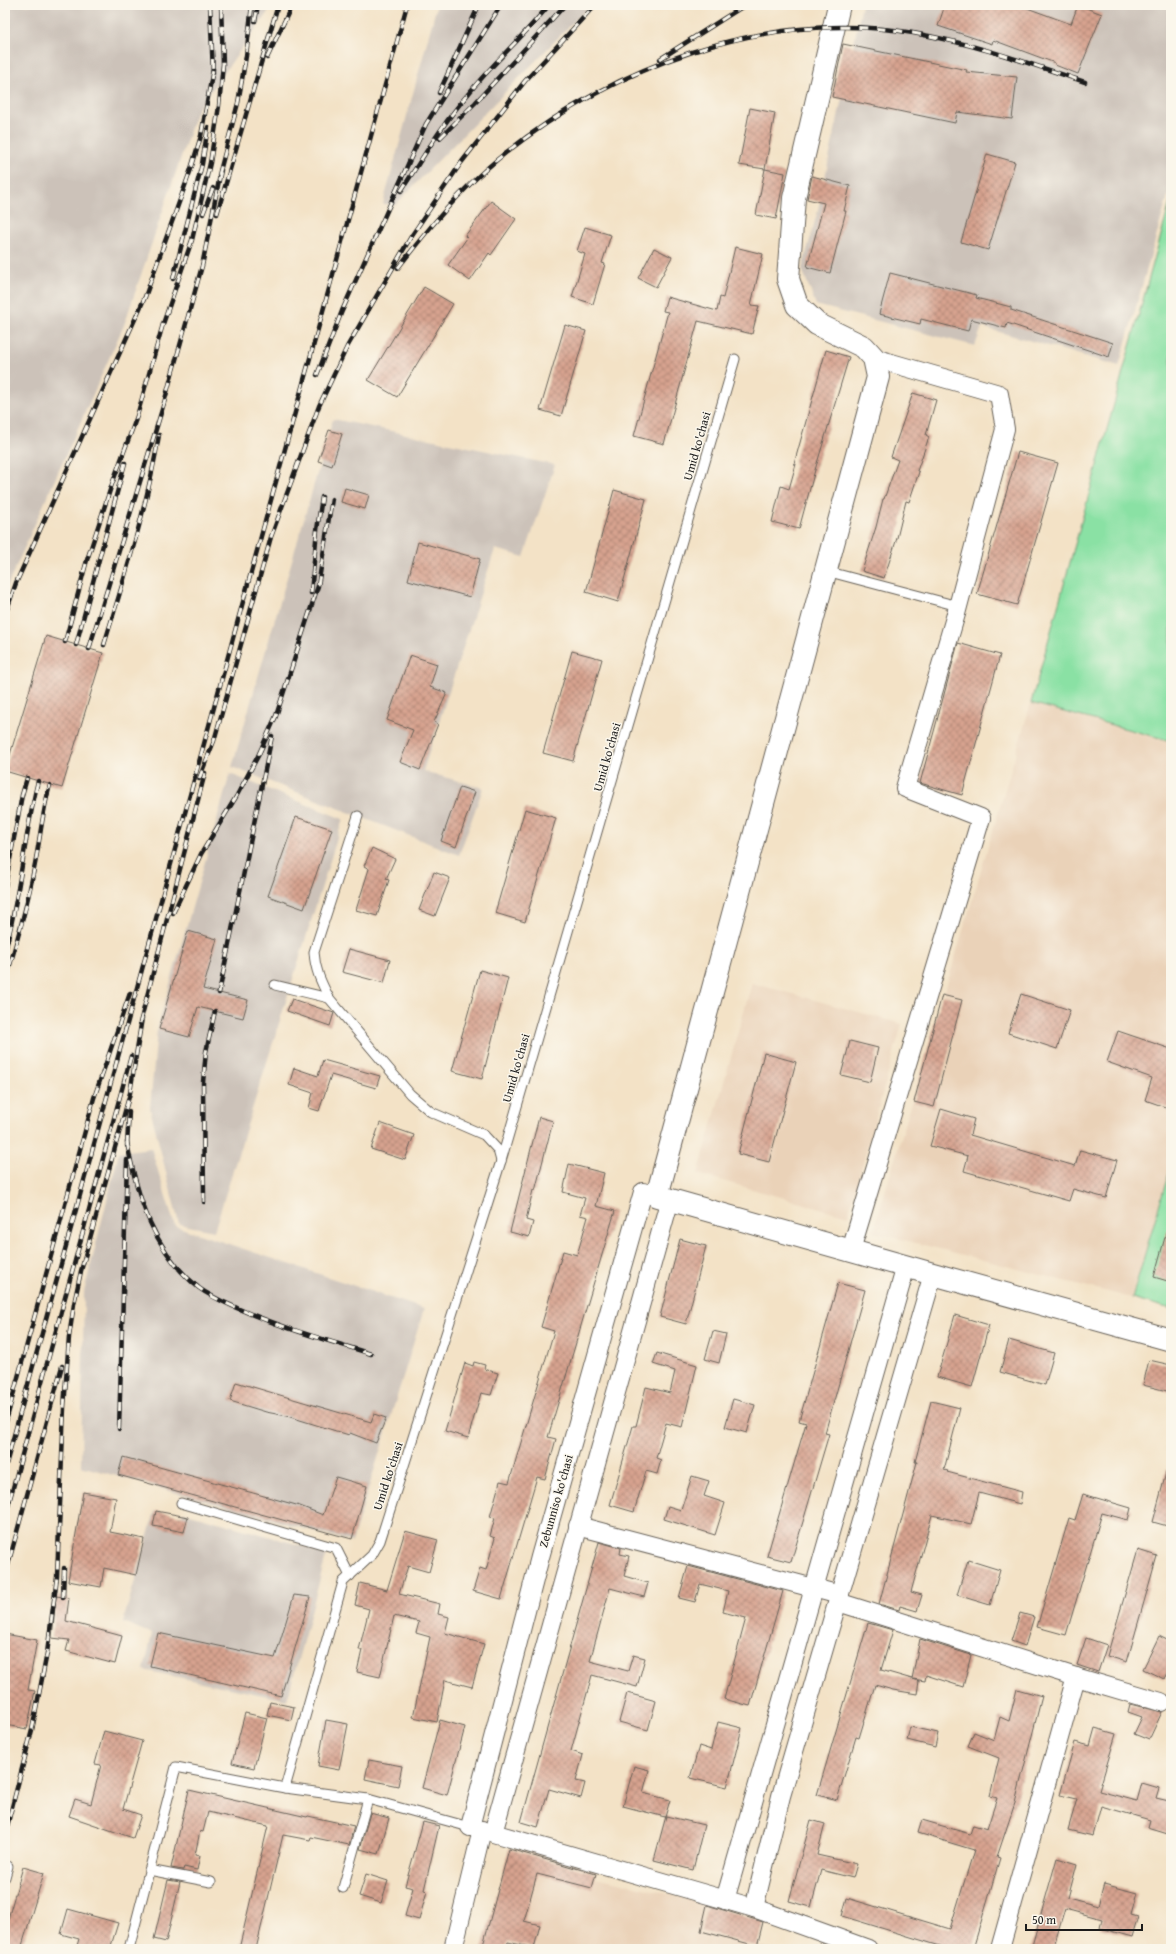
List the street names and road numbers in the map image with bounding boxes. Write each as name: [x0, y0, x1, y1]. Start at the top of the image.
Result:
street label: Umid ko'chasi: [679, 409, 715, 482]
street label: Umid ko'chasi: [589, 720, 625, 793]
street label: Umid ko'chasi: [498, 1031, 534, 1104]
street label: Umid ko'chasi: [368, 1439, 407, 1512]
street label: Zebunniso ko'chasi: [534, 1452, 577, 1549]

